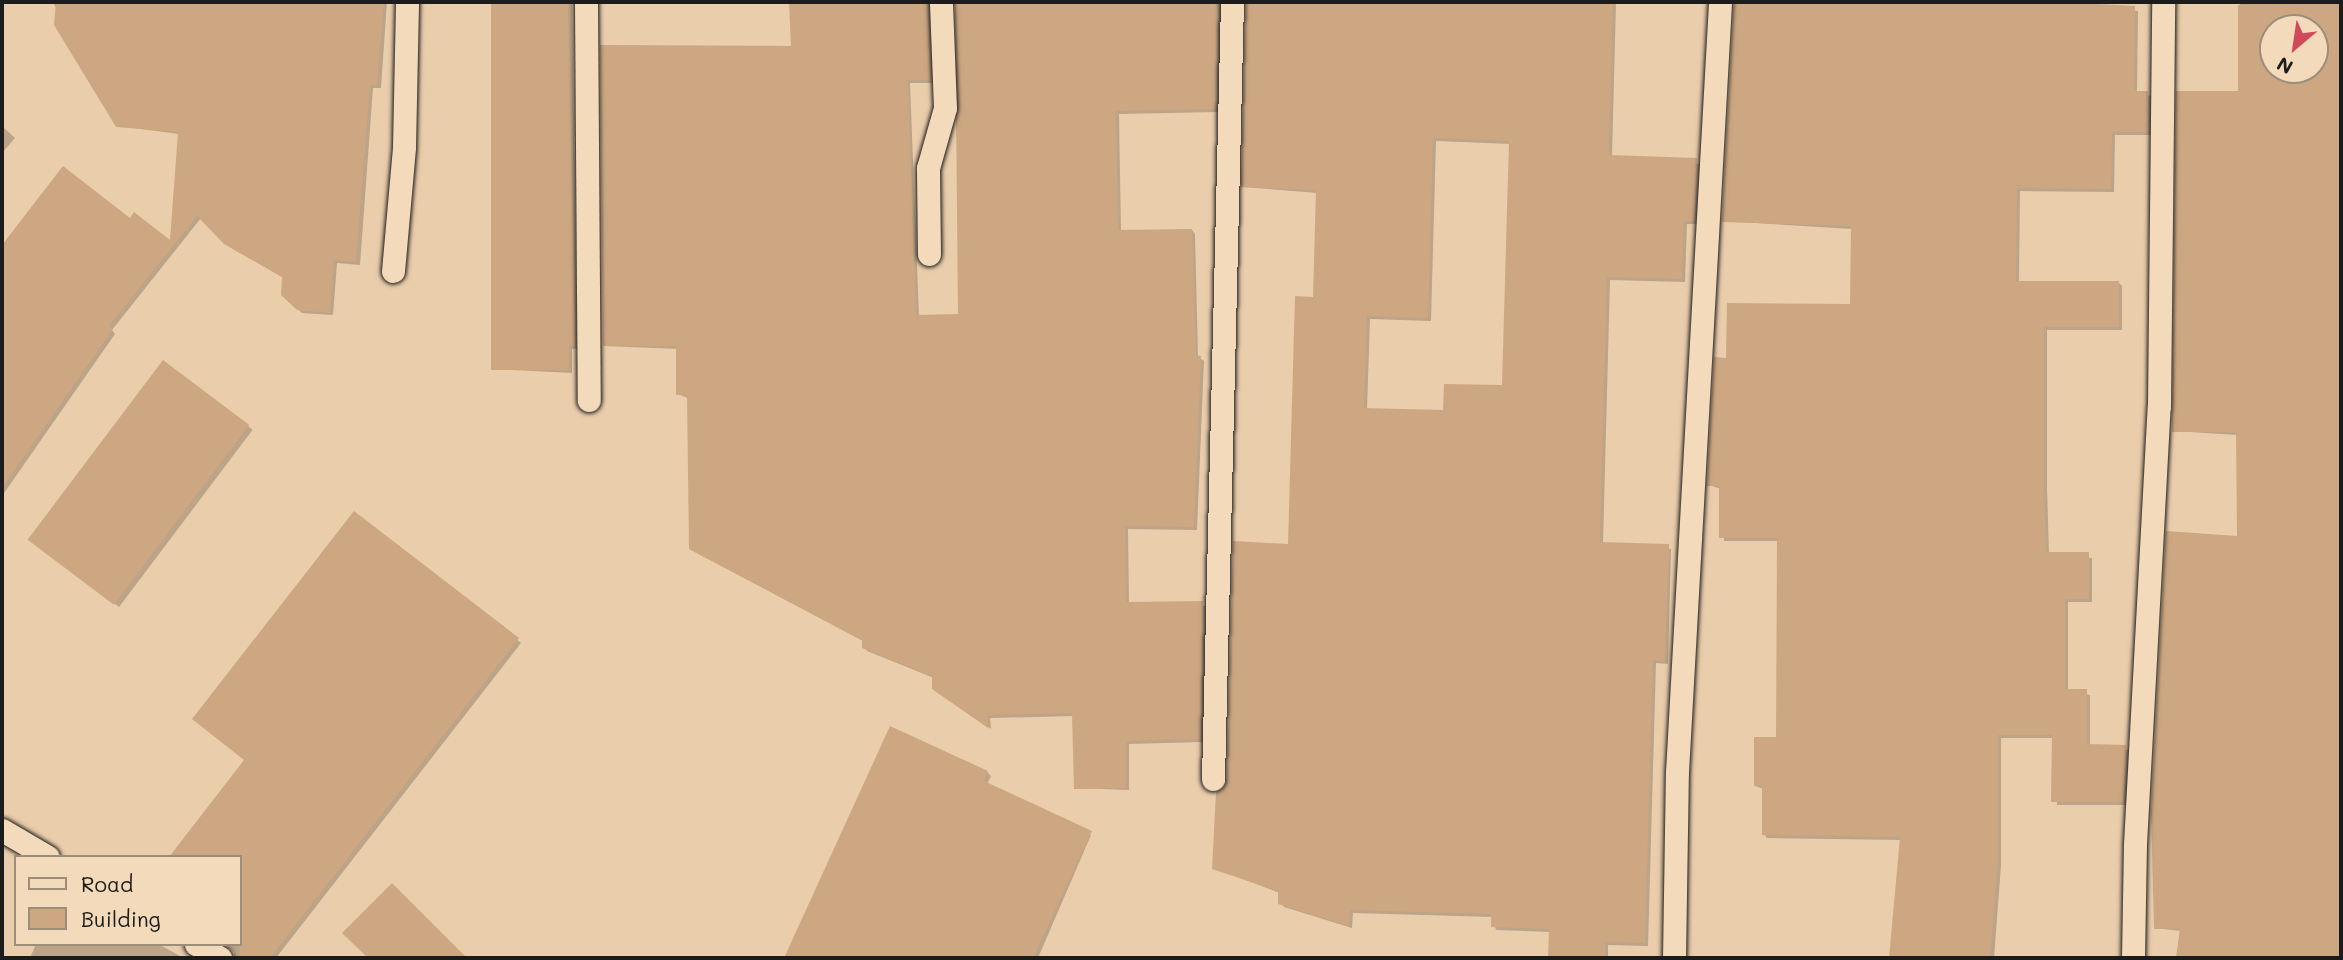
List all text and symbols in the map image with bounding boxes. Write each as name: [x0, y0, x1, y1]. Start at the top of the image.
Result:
north arrow: [2259, 14, 2329, 84]
text: N: [2272, 52, 2297, 80]
legend: [14, 855, 242, 946]
text: Road: [81, 870, 133, 897]
text: Building: [81, 905, 161, 932]

